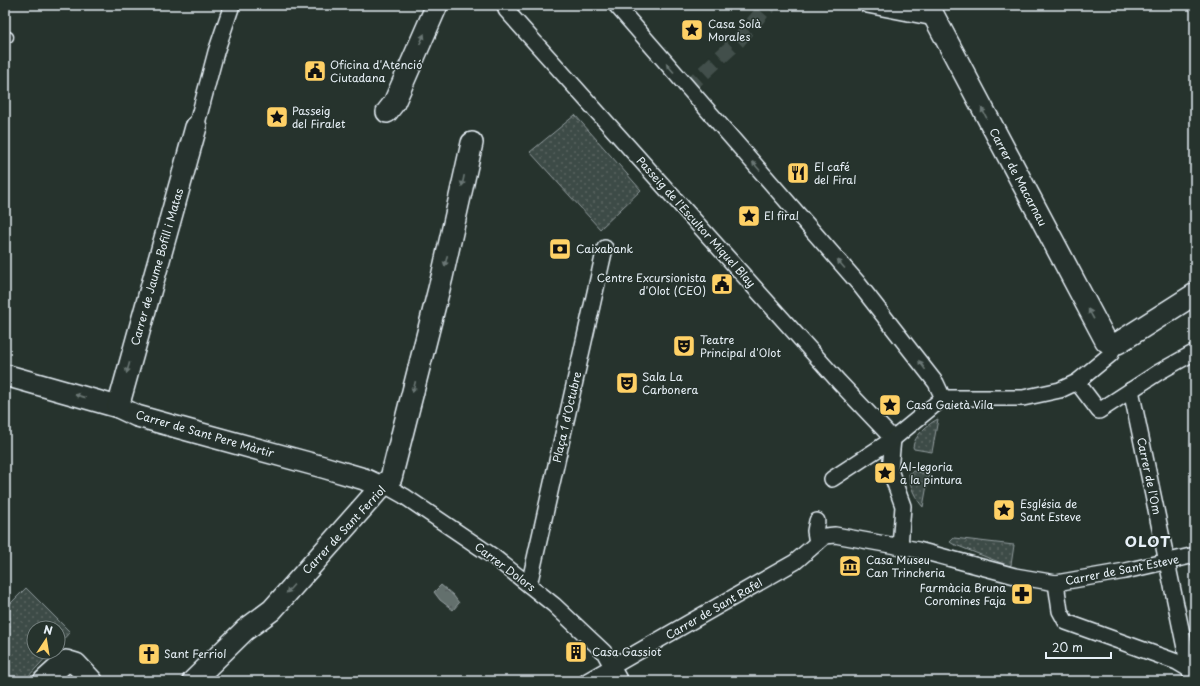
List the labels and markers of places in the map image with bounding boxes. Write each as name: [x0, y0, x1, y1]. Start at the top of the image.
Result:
place label: Casa Solà Morales: [708, 15, 761, 45]
place icon: Casa Solà Morales: [679, 17, 705, 43]
place label: Oficina d'Atenció Ciutadana: [330, 56, 422, 86]
public building icon: Oficina d'Atenció Ciutadana: [302, 58, 328, 84]
place label: Passeig del Firalet: [292, 102, 346, 132]
place icon: Passeig del Firalet: [264, 104, 290, 130]
place label: El café del Firal: [814, 158, 856, 188]
restaurant icon: El café del Firal: [785, 160, 811, 186]
place icon: El firal: [736, 203, 762, 229]
place label: El firal: [764, 207, 799, 224]
bank icon: Caixabank: [547, 236, 573, 262]
place label: Caixabank: [576, 240, 634, 257]
place label: Centre Excursionista d'Olot (CEO): [597, 269, 706, 299]
public building icon: Centre Excursionista d'Olot (CEO): [709, 271, 735, 297]
place label: Teatre Principal d'Olot: [700, 331, 781, 361]
theatre icon: Teatre Principal d'Olot: [671, 333, 697, 359]
place label: Sala La Carbonera: [642, 368, 699, 398]
theatre icon: Sala La Carbonera: [614, 370, 640, 396]
place icon: Casa Gaietà Vila: [877, 392, 903, 418]
place label: Casa Gaietà Vila: [906, 396, 994, 413]
place label: Al-legoria a la pintura: [900, 458, 963, 488]
place icon: Al-legoria a la pintura: [872, 460, 898, 486]
place label: Església de Sant Esteve: [1020, 495, 1081, 525]
place icon: Església de Sant Esteve: [991, 497, 1017, 523]
place label: Casa Museu Can Trincheria: [866, 551, 945, 581]
museum icon: Casa Museu Can Trincheria: [837, 553, 863, 579]
place label: Farmàcia Bruna Coromines Faja: [920, 579, 1006, 609]
pharmacy icon: Farmàcia Bruna Coromines Faja: [1009, 581, 1035, 607]
building icon: Casa Gassiot: [563, 639, 589, 665]
church icon: Sant Ferriol: [136, 641, 162, 667]
place label: Casa Gassiot: [592, 643, 662, 660]
place label: Sant Ferriol: [164, 645, 226, 662]

